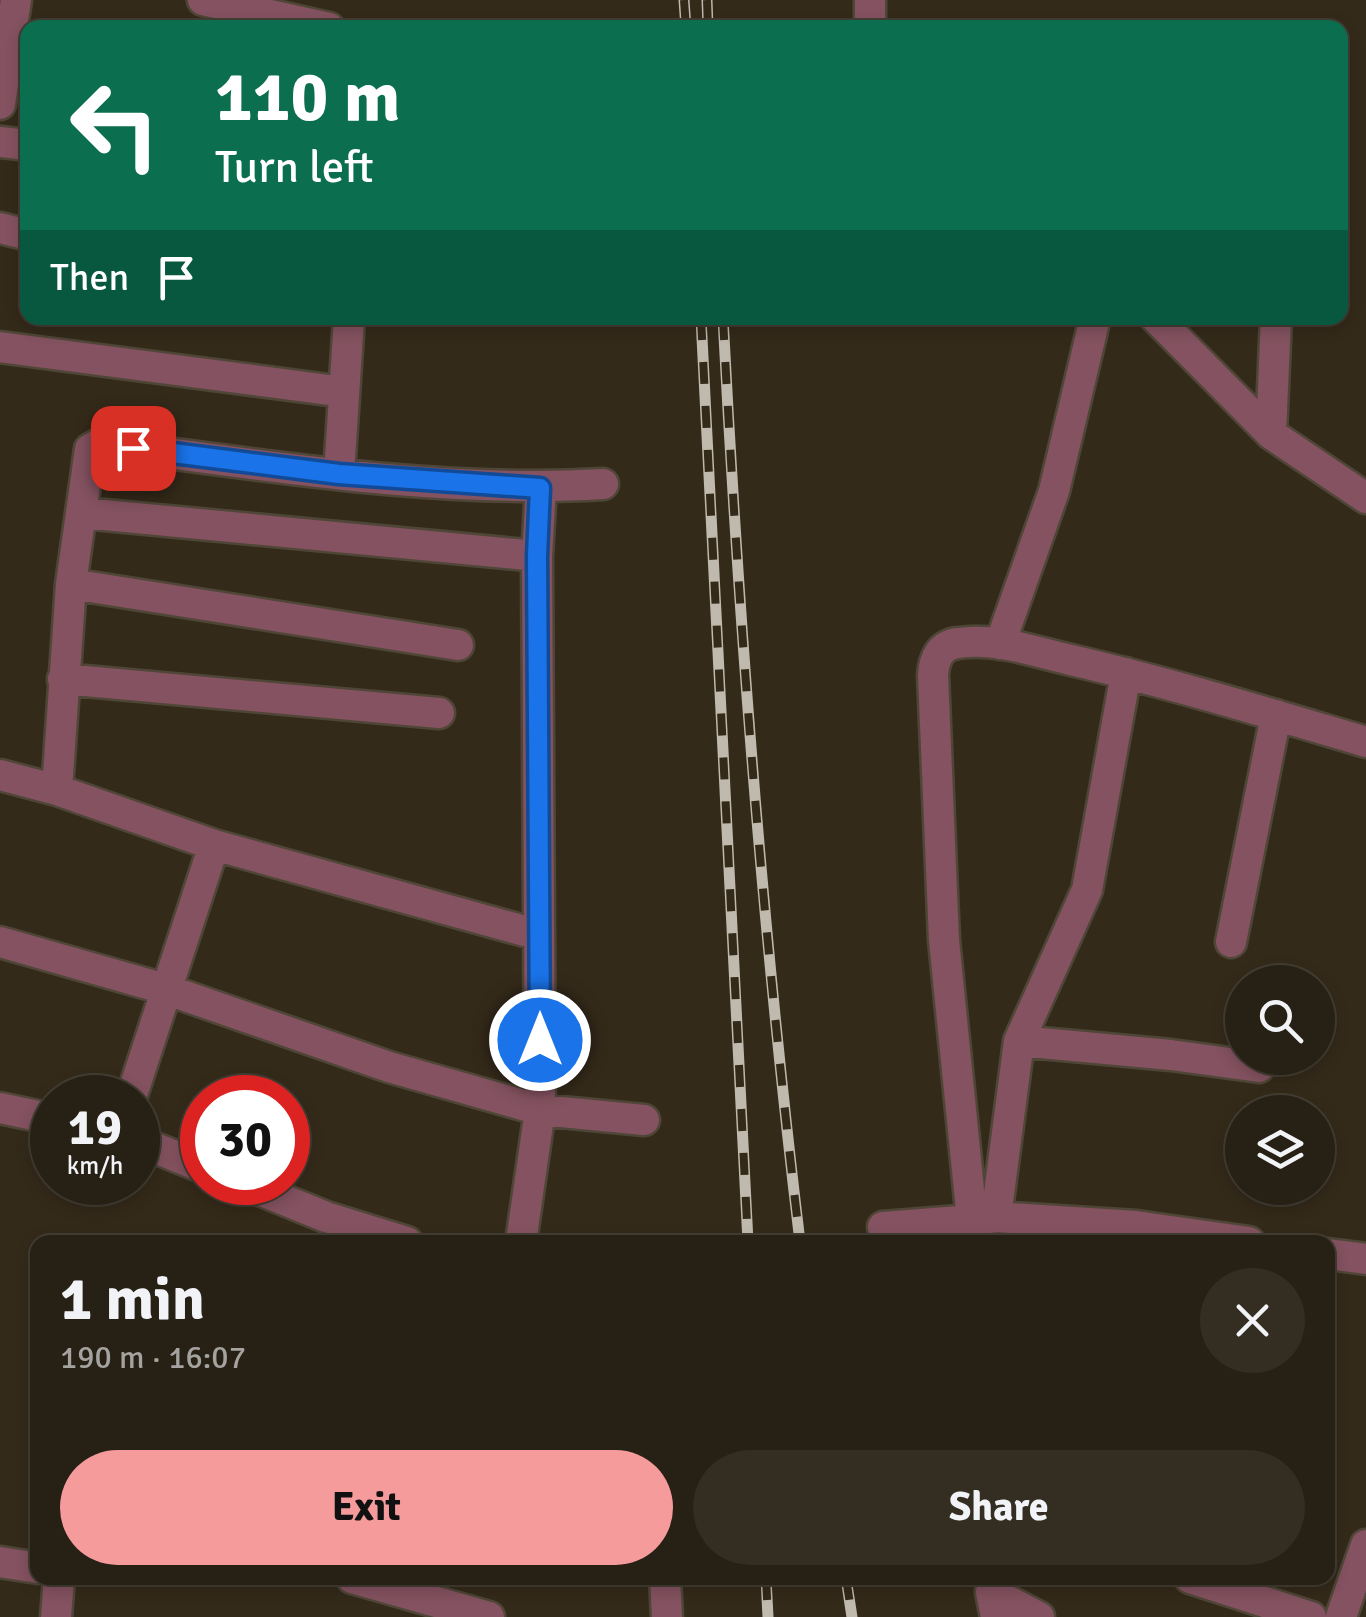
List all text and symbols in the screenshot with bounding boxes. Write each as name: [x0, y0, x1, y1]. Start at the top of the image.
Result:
text: 110 m: [215, 54, 400, 140]
icon: left: [50, 60, 180, 190]
text: Turn left: [215, 140, 374, 195]
icon: arrive: [149, 250, 204, 305]
text: Then: [50, 254, 129, 301]
pin: [91, 406, 176, 491]
icon: arrive: [106, 421, 161, 476]
map controls: [1225, 965, 1335, 1205]
button: search: [1225, 965, 1335, 1075]
position arrow: [488, 988, 592, 1092]
speed limit sign: 30: [180, 1075, 310, 1205]
button: layers: [1225, 1095, 1335, 1205]
text: 19: [68, 1097, 122, 1159]
text: km/h: [67, 1150, 123, 1181]
text: 1 min: [60, 1263, 205, 1337]
button: close: [1200, 1268, 1305, 1373]
text: 190 m · 16:07: [60, 1338, 246, 1377]
button: Exit: [60, 1450, 673, 1565]
button: Share: [693, 1450, 1305, 1565]

